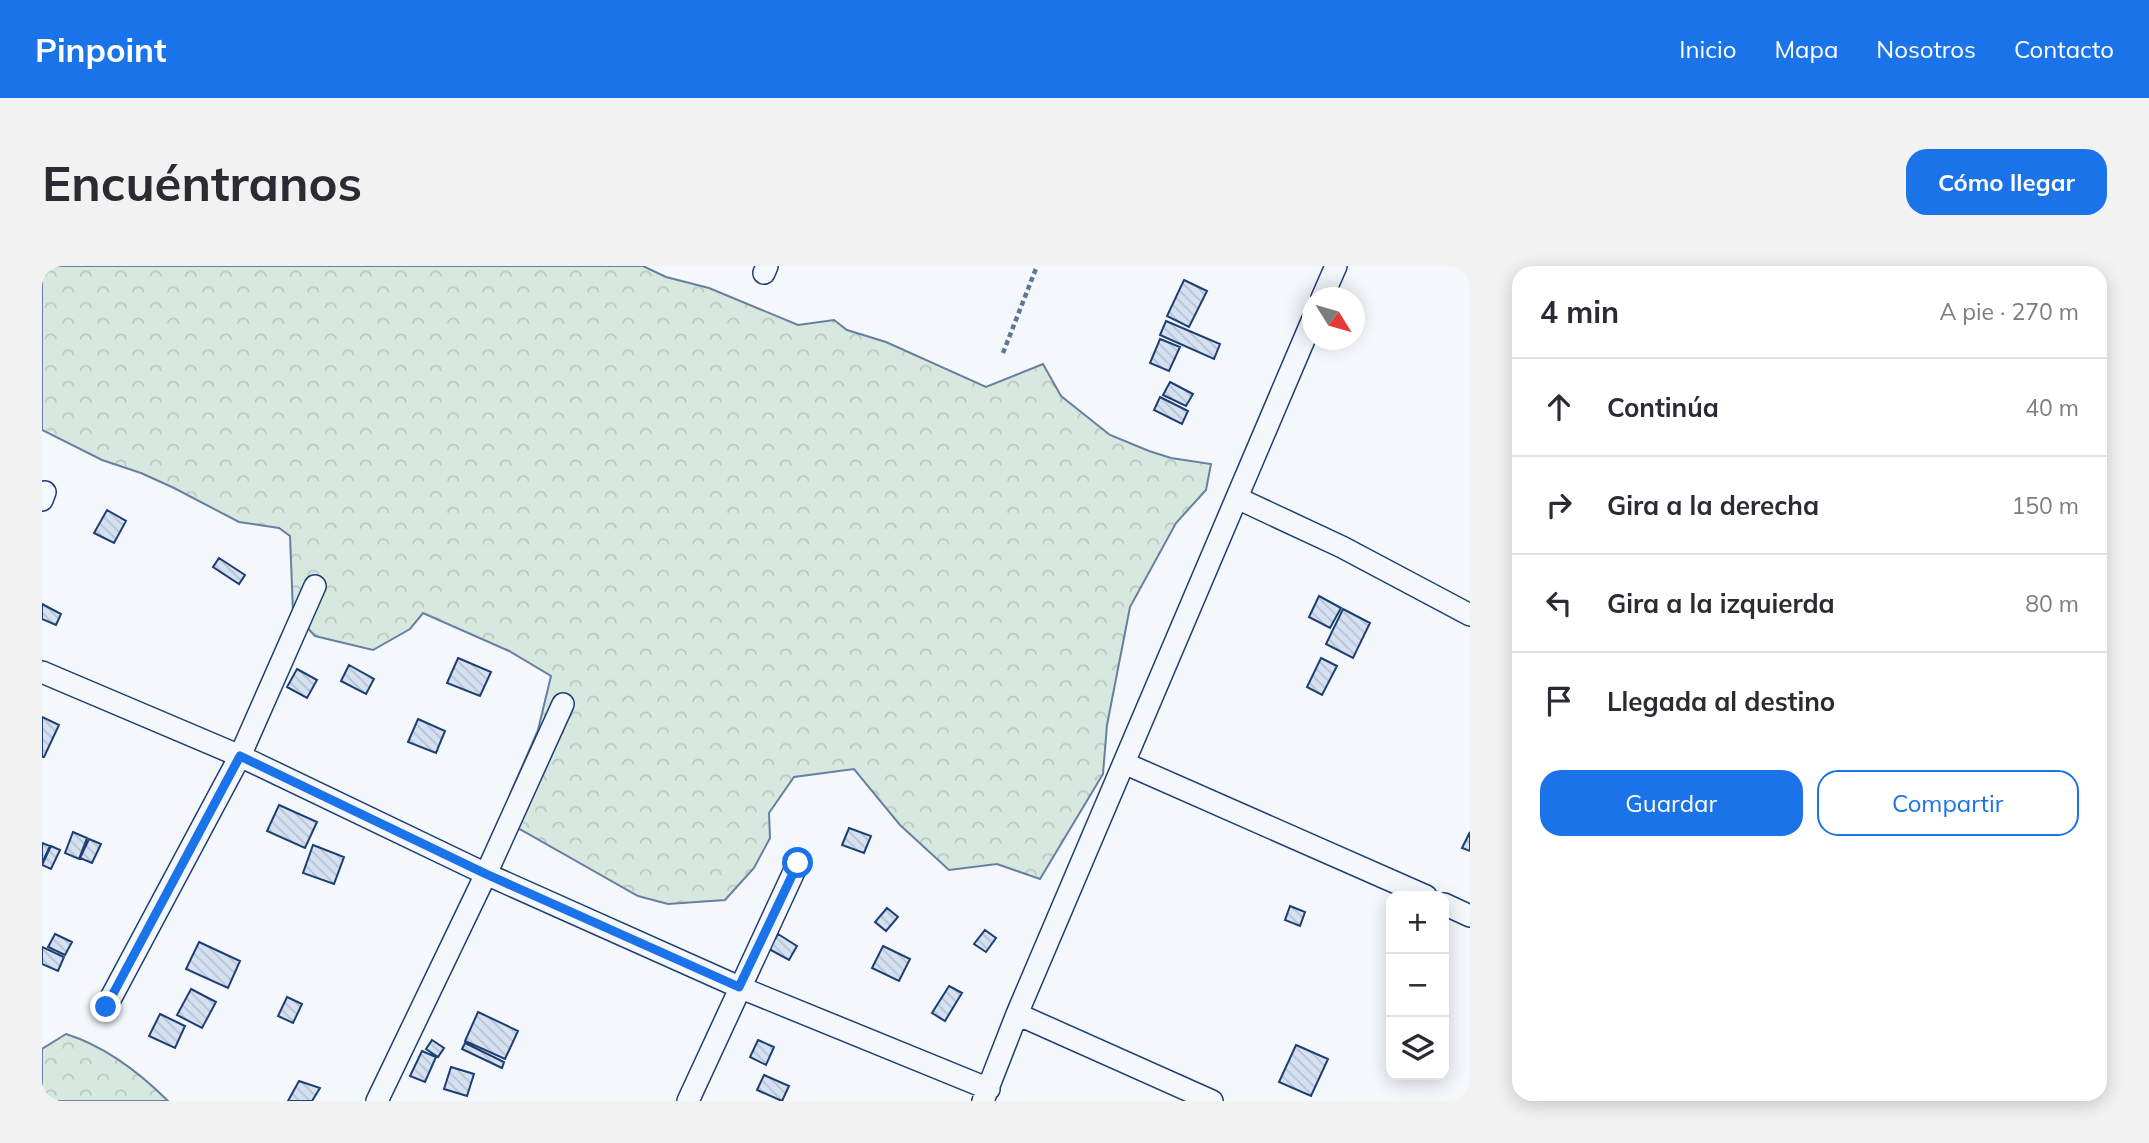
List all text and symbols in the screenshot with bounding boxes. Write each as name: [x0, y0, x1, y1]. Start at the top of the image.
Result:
text: Pinpoint: [35, 29, 167, 70]
text: Inicio: [1679, 34, 1736, 64]
text: Mapa: [1774, 34, 1838, 64]
text: Nosotros: [1876, 34, 1976, 64]
text: Contacto: [2014, 34, 2114, 64]
button: Cómo llegar: [1906, 149, 2107, 215]
text: Encuéntranos: [42, 152, 362, 213]
north arrow: [1302, 287, 1365, 350]
text: 4 min: [1540, 293, 1619, 331]
text: A pie · 270 m: [1939, 297, 2079, 326]
icon: ahead: [1540, 388, 1578, 426]
text: Continúa: [1607, 391, 1719, 424]
text: 40 m: [2025, 393, 2079, 422]
icon: right: [1540, 486, 1578, 524]
text: Gira a la derecha: [1607, 489, 1819, 522]
text: 150 m: [2011, 491, 2079, 520]
icon: left: [1540, 584, 1578, 622]
text: Gira a la izquierda: [1607, 587, 1835, 620]
text: 80 m: [2025, 589, 2079, 618]
icon: arrive: [1540, 682, 1578, 720]
text: Llegada al destino: [1607, 685, 1835, 718]
button: Guardar: [1540, 770, 1803, 836]
button: Compartir: [1817, 770, 2079, 836]
route start: [782, 847, 813, 878]
map controls: [1386, 891, 1449, 1080]
button: +: [1386, 891, 1449, 954]
button: −: [1386, 954, 1449, 1017]
route end: [90, 991, 121, 1022]
button: layers: [1386, 1017, 1449, 1080]

